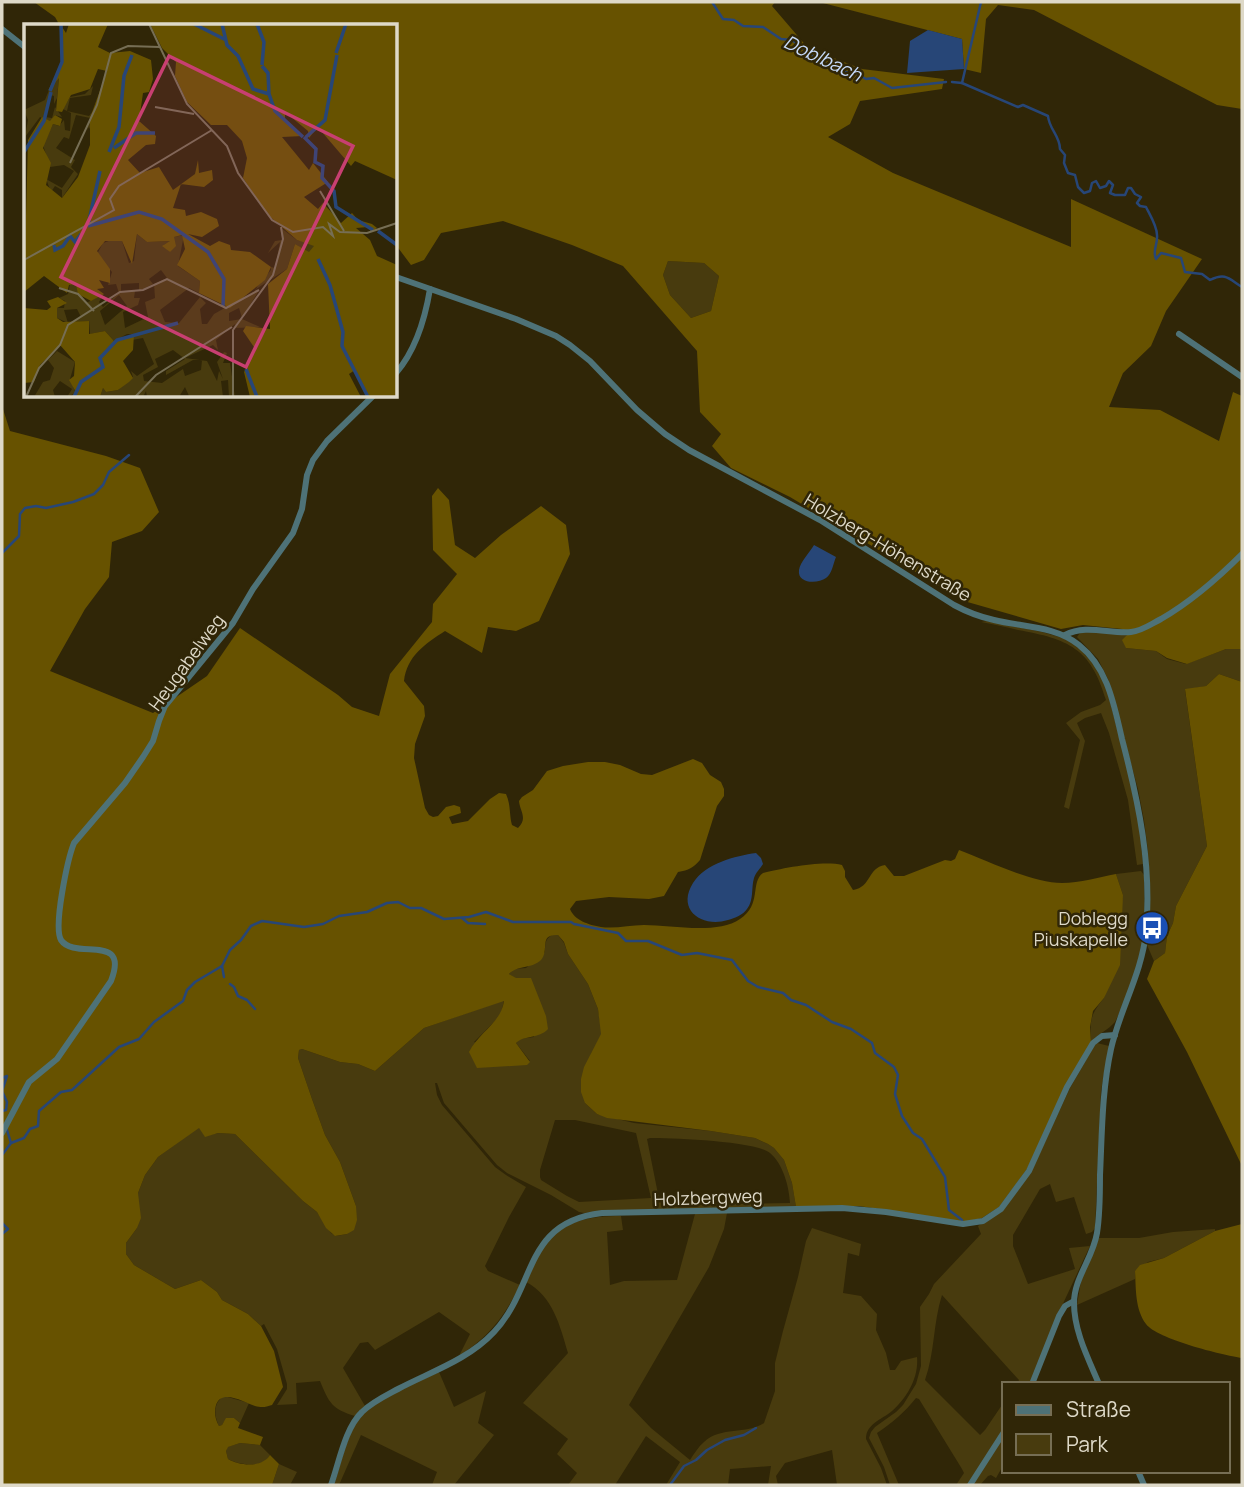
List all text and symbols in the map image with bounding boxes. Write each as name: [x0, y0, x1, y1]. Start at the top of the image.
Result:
inset map: [24, 24, 397, 397]
water label: Doblbach: [780, 29, 867, 88]
street label: Holzberg-Höhenstraße: [800, 488, 976, 606]
street label: Heugabelweg: [143, 609, 229, 715]
place label: Doblegg Piuskapelle: [1034, 906, 1128, 951]
bus stop icon: Doblegg Piuskapelle: [1133, 909, 1171, 947]
street label: Holzbergweg: [653, 1183, 763, 1211]
legend: [1002, 1382, 1230, 1473]
text: Straße: [1066, 1395, 1131, 1423]
text: Park: [1066, 1430, 1108, 1458]

